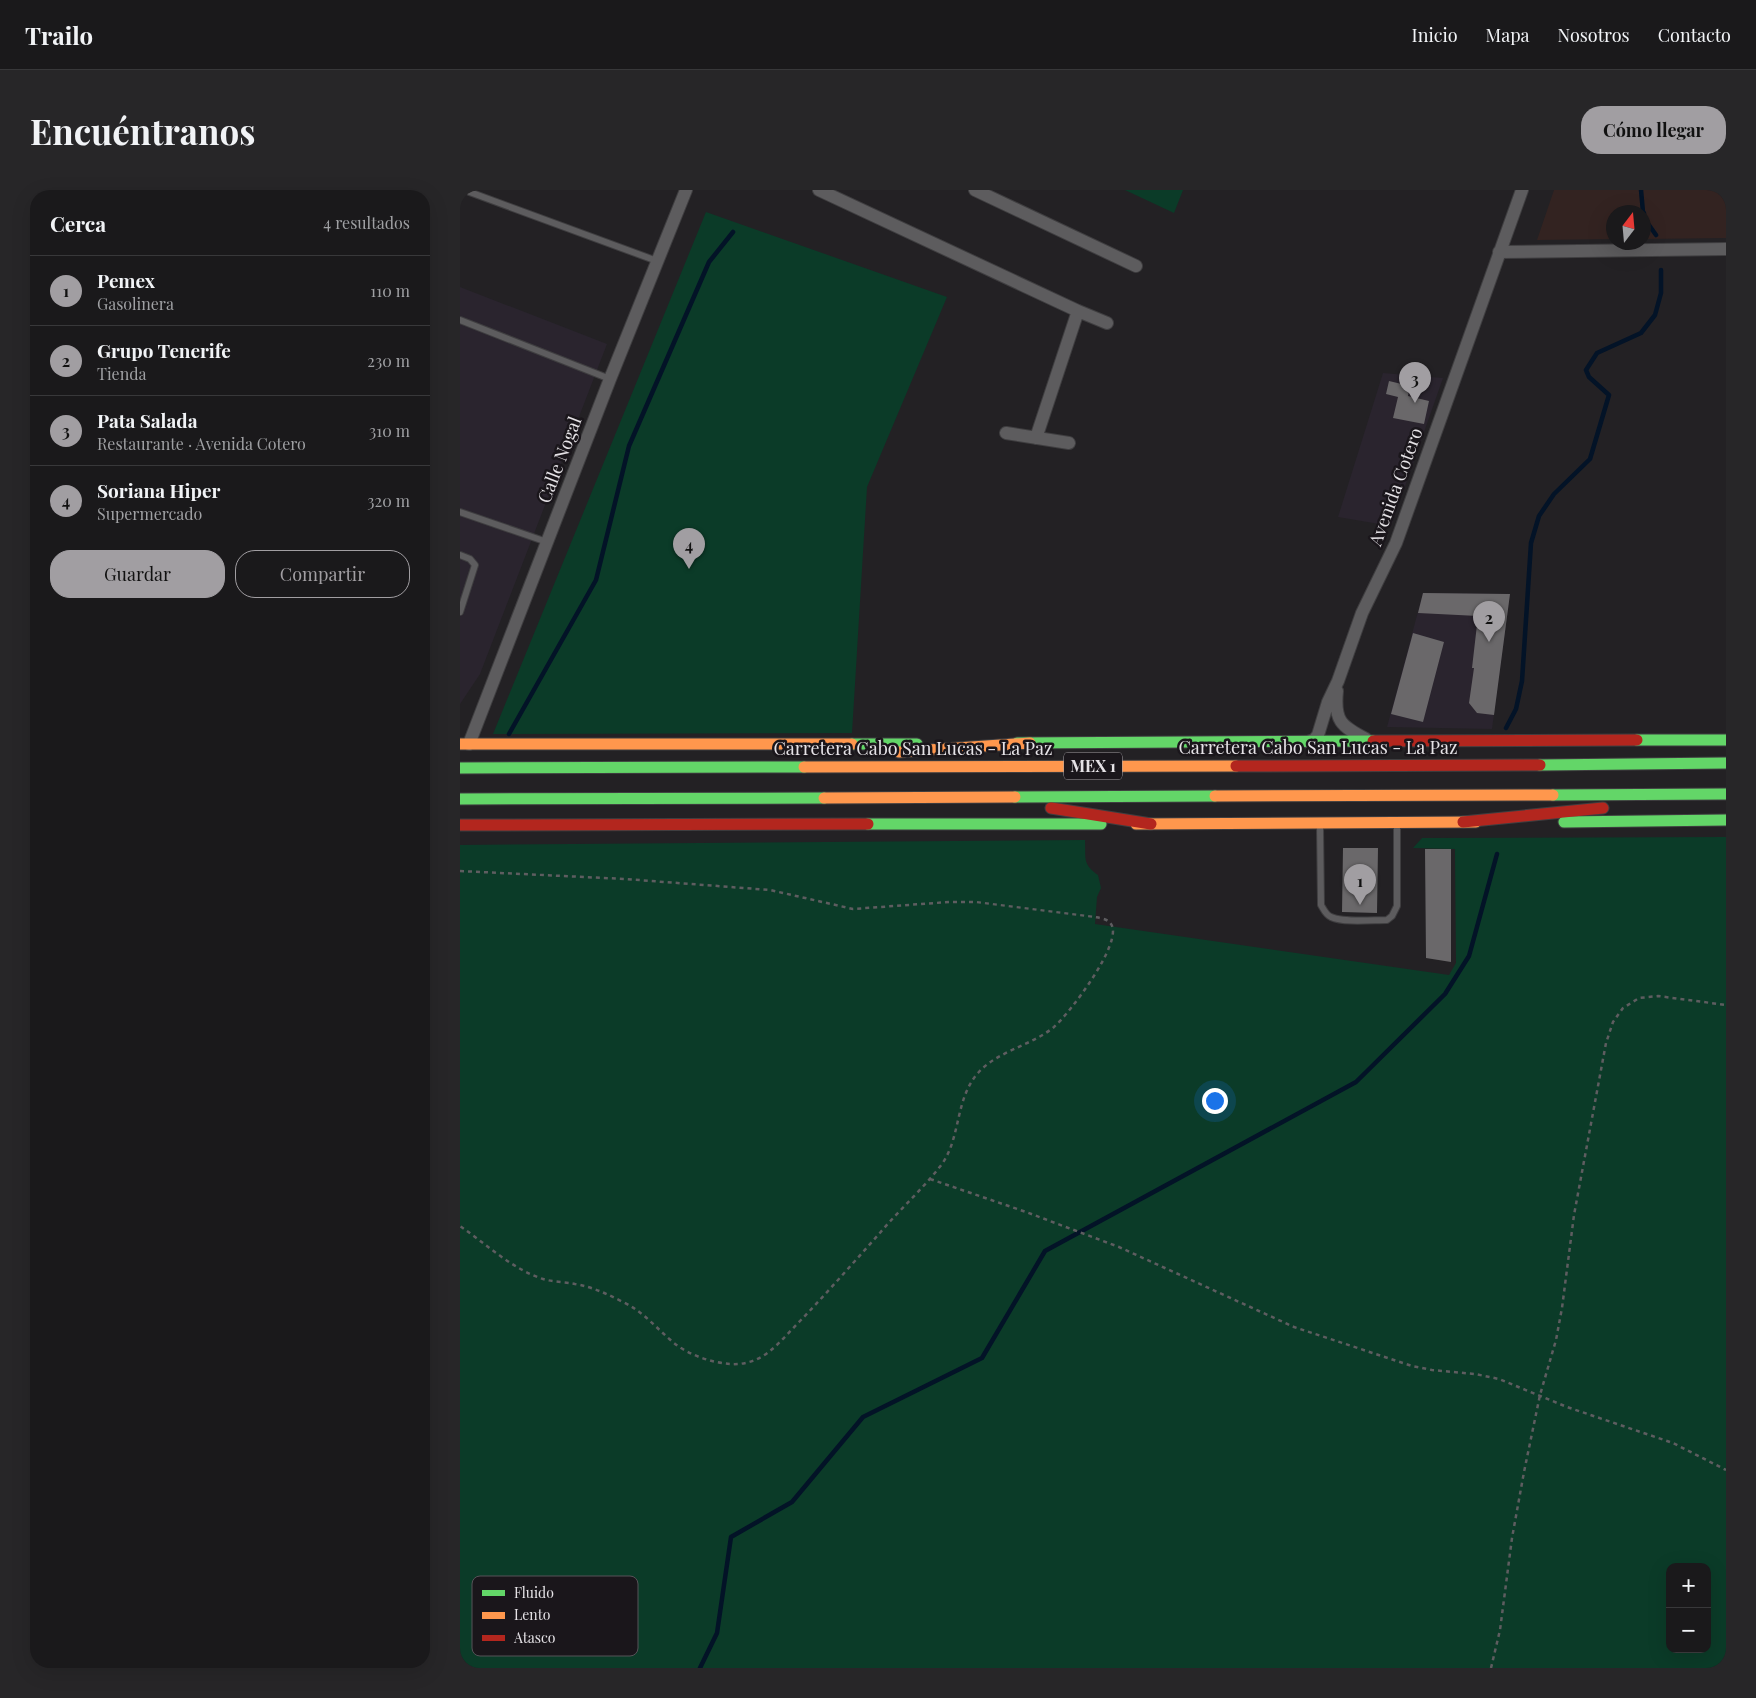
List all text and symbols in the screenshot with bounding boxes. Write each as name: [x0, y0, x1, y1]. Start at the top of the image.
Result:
text: Trailo: [25, 19, 93, 51]
text: Inicio: [1412, 23, 1458, 47]
text: Mapa: [1486, 23, 1530, 47]
text: Nosotros: [1558, 23, 1630, 47]
text: Contacto: [1658, 23, 1731, 47]
button: Cómo llegar: [1581, 106, 1726, 154]
text: Encuéntranos: [30, 107, 255, 154]
north arrow: [1606, 205, 1651, 250]
text: Cerca: [50, 209, 106, 237]
text: 4 resultados: [323, 212, 410, 233]
text: Pemex: [97, 267, 155, 293]
text: 1: [63, 280, 69, 301]
text: 110 m: [370, 280, 410, 301]
text: Gasolinera: [97, 293, 174, 314]
text: Grupo Tenerife: [97, 337, 231, 363]
text: 2: [62, 350, 70, 371]
text: 230 m: [367, 350, 410, 371]
pin: 3: [1399, 362, 1431, 403]
text: Tienda: [97, 363, 147, 384]
text: Pata Salada: [97, 407, 198, 433]
street label: Calle Nogal: [532, 413, 587, 506]
text: 3: [62, 420, 70, 441]
text: 310 m: [369, 420, 410, 441]
street label: Avenida Cotero: [1362, 424, 1428, 550]
text: Restaurante · Avenida Cotero: [97, 433, 306, 454]
text: Soriana Hiper: [97, 477, 220, 503]
text: 4: [62, 490, 70, 511]
text: 320 m: [367, 490, 410, 511]
text: Supermercado: [97, 503, 202, 524]
pin: 4: [673, 528, 705, 569]
button: Guardar: [50, 550, 225, 598]
button: Compartir: [235, 550, 410, 598]
pin: 2: [1473, 601, 1505, 642]
street label: Carretera Cabo San Lucas - La Paz: [1178, 735, 1458, 759]
street label: Carretera Cabo San Lucas - La Paz: [773, 736, 1053, 760]
road number: MEX 1: [1064, 752, 1122, 780]
pin: 1: [1344, 864, 1376, 905]
your location: [1202, 1088, 1228, 1114]
map controls: [1666, 1563, 1711, 1653]
button: +: [1666, 1563, 1711, 1608]
legend: [472, 1576, 638, 1656]
text: Fluido: [514, 1583, 554, 1602]
text: Lento: [514, 1605, 551, 1624]
button: −: [1666, 1608, 1711, 1653]
text: Atasco: [513, 1628, 556, 1647]

